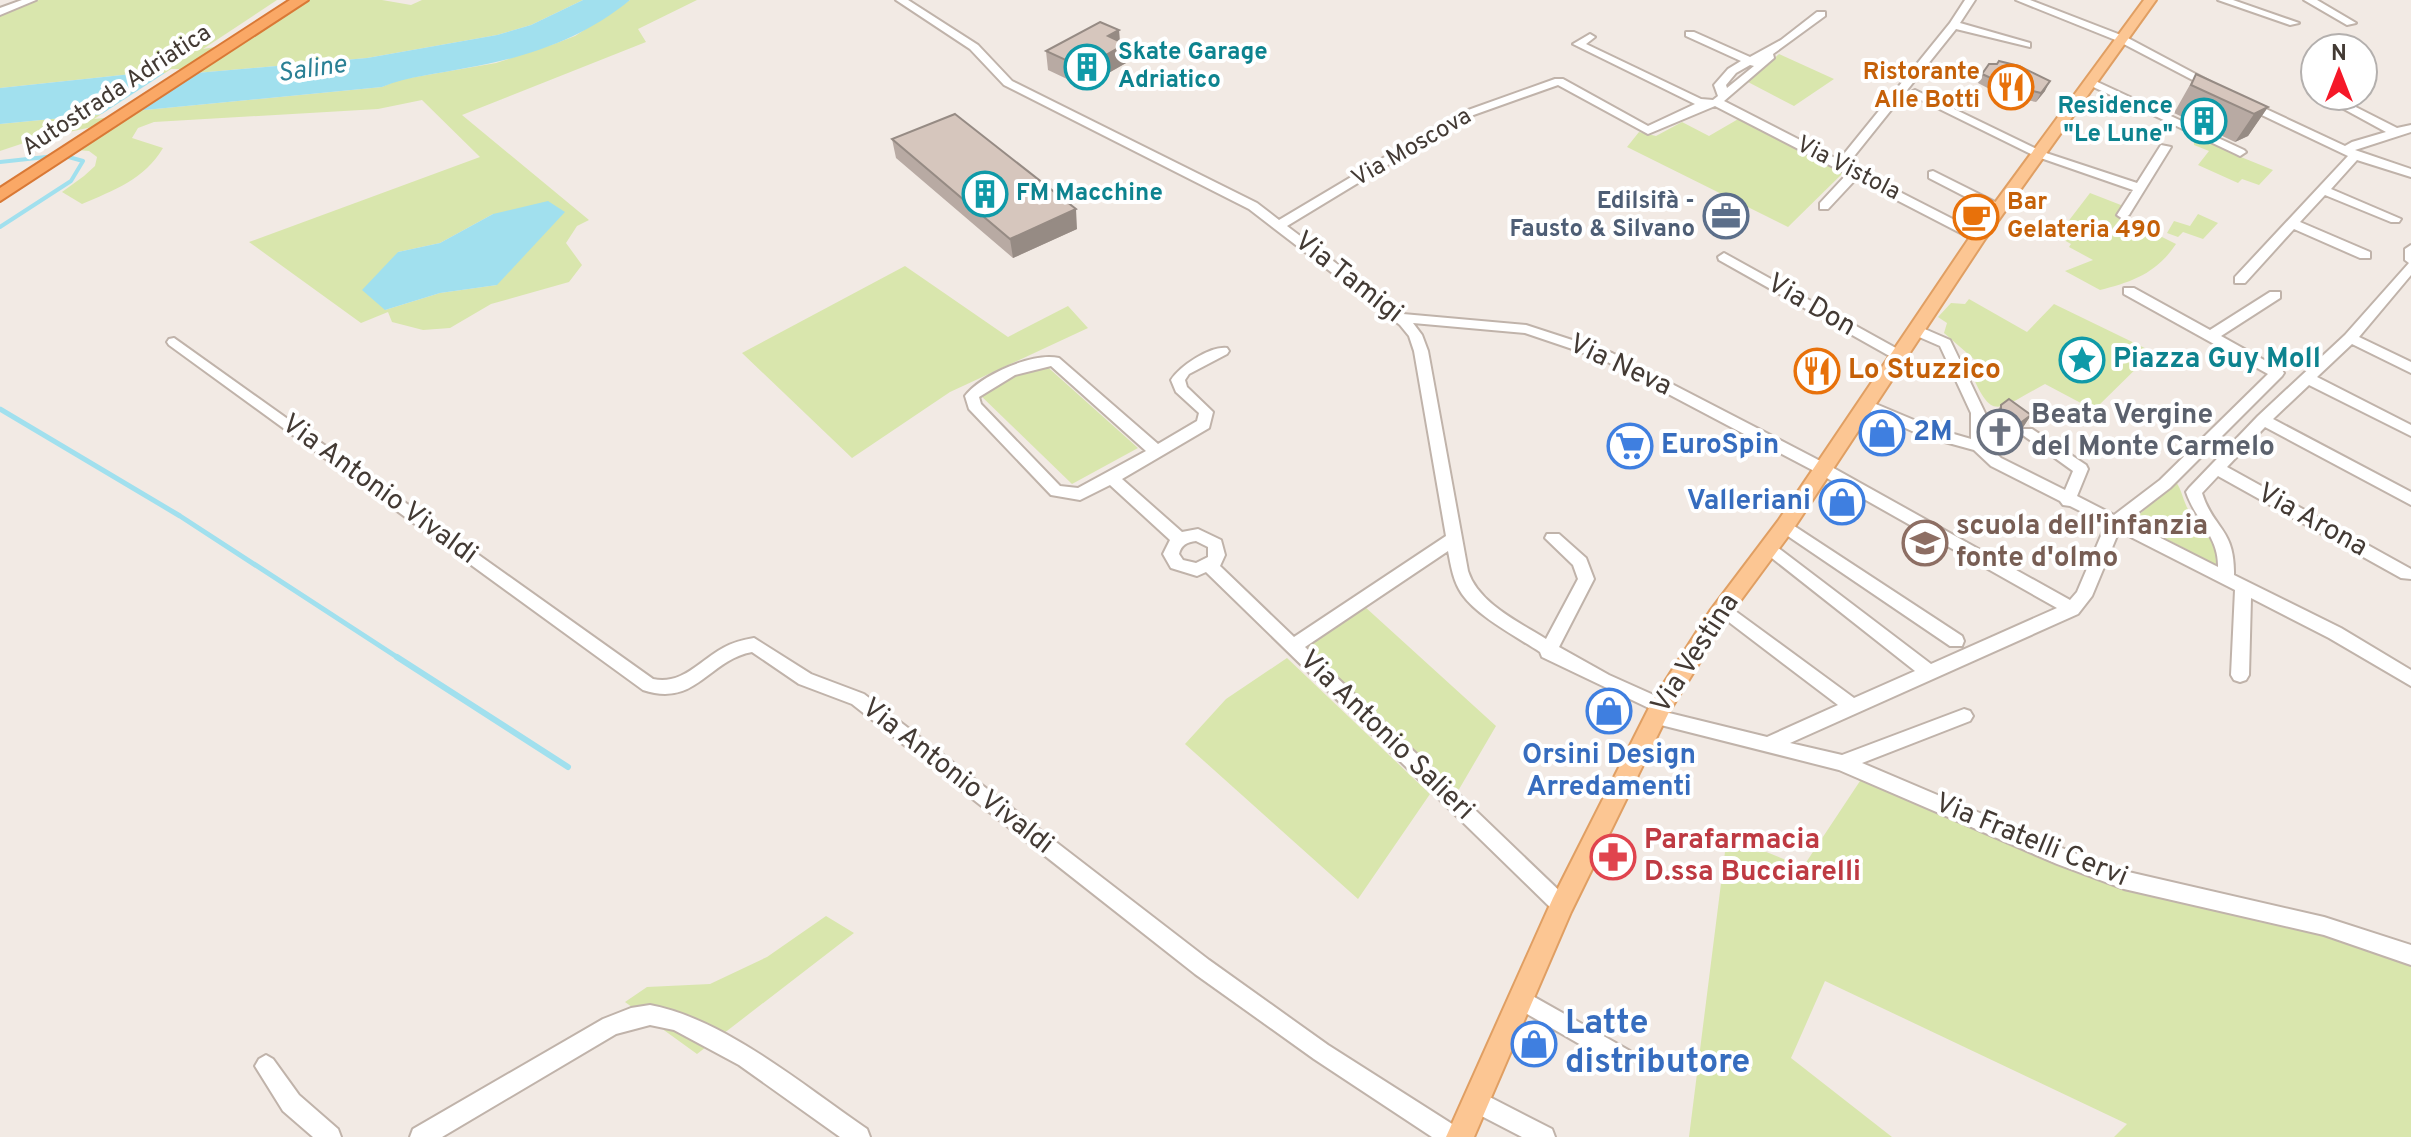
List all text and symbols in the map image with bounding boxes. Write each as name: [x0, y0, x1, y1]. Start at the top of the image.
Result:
street label: Autostrada Adriatica: [17, 19, 217, 163]
north arrow: [2299, 32, 2379, 112]
place label: Skate Garage Adriatico: [1118, 38, 1268, 96]
text: N: [2331, 41, 2347, 68]
building icon: Skate Garage Adriatico: [1063, 43, 1111, 91]
water label: Saline: [276, 49, 349, 91]
place label: Ristorante Alle Botti: [1863, 58, 1980, 116]
restaurant icon: Ristorante Alle Botti: [1987, 63, 2035, 111]
place label: Residence "Le Lune": [2058, 92, 2173, 150]
building icon: Residence "Le Lune": [2180, 97, 2228, 145]
street label: Via Moscova: [1347, 102, 1477, 194]
street label: Via Vistola: [1791, 130, 1905, 208]
building icon: FM Macchine: [961, 170, 1009, 218]
place label: FM Macchine: [1016, 179, 1163, 209]
place label: Edilsifà - Fausto & Silvano: [1510, 187, 1695, 245]
place label: Bar Gelateria 490: [2007, 188, 2162, 246]
office icon: Edilsifà - Fausto & Silvano: [1702, 192, 1750, 240]
cafe icon: Bar Gelateria 490: [1952, 193, 2000, 241]
street label: Via Tamigi: [1286, 224, 1410, 332]
street label: Via Don: [1760, 266, 1862, 346]
street label: Via Neva: [1563, 327, 1677, 405]
place icon: Piazza Guy Moll: [2058, 336, 2106, 384]
place label: Piazza Guy Moll: [2113, 342, 2321, 378]
restaurant icon: Lo Stuzzico: [1793, 347, 1841, 395]
place label: Lo Stuzzico: [1848, 353, 2001, 389]
place label: Beata Vergine del Monte Carmelo: [2031, 398, 2275, 466]
street label: Via Antonio Vivaldi: [274, 407, 484, 573]
church icon: Beata Vergine del Monte Carmelo: [1976, 408, 2024, 456]
shop icon: 2M: [1858, 409, 1906, 457]
place label: 2M: [1913, 415, 1953, 451]
supermarket icon: EuroSpin: [1606, 422, 1654, 470]
place label: EuroSpin: [1661, 428, 1779, 464]
street label: Via Arona: [2250, 476, 2374, 566]
shop icon: Valleriani: [1818, 478, 1866, 526]
place label: Valleriani: [1687, 484, 1811, 520]
place label: scuola dell'infanzia fonte d'olmo: [1956, 509, 2208, 577]
school or university icon: scuola dell'infanzia fonte d'olmo: [1901, 519, 1949, 567]
street label: Via Vestina: [1644, 587, 1748, 721]
street label: Via Antonio Salieri: [1291, 643, 1481, 829]
shop icon: Orsini Design Arredamenti: [1585, 687, 1633, 735]
street label: Via Antonio Vivaldi: [854, 691, 1060, 863]
place label: Orsini Design Arredamenti: [1522, 738, 1696, 806]
street label: Via Fratelli Cervi: [1929, 786, 2133, 896]
place label: Parafarmacia D.ssa Bucciarelli: [1644, 823, 1861, 891]
pharmacy icon: Parafarmacia D.ssa Bucciarelli: [1589, 833, 1637, 881]
place label: Latte distributore: [1565, 1003, 1750, 1085]
shop icon: Latte distributore: [1510, 1020, 1558, 1068]

